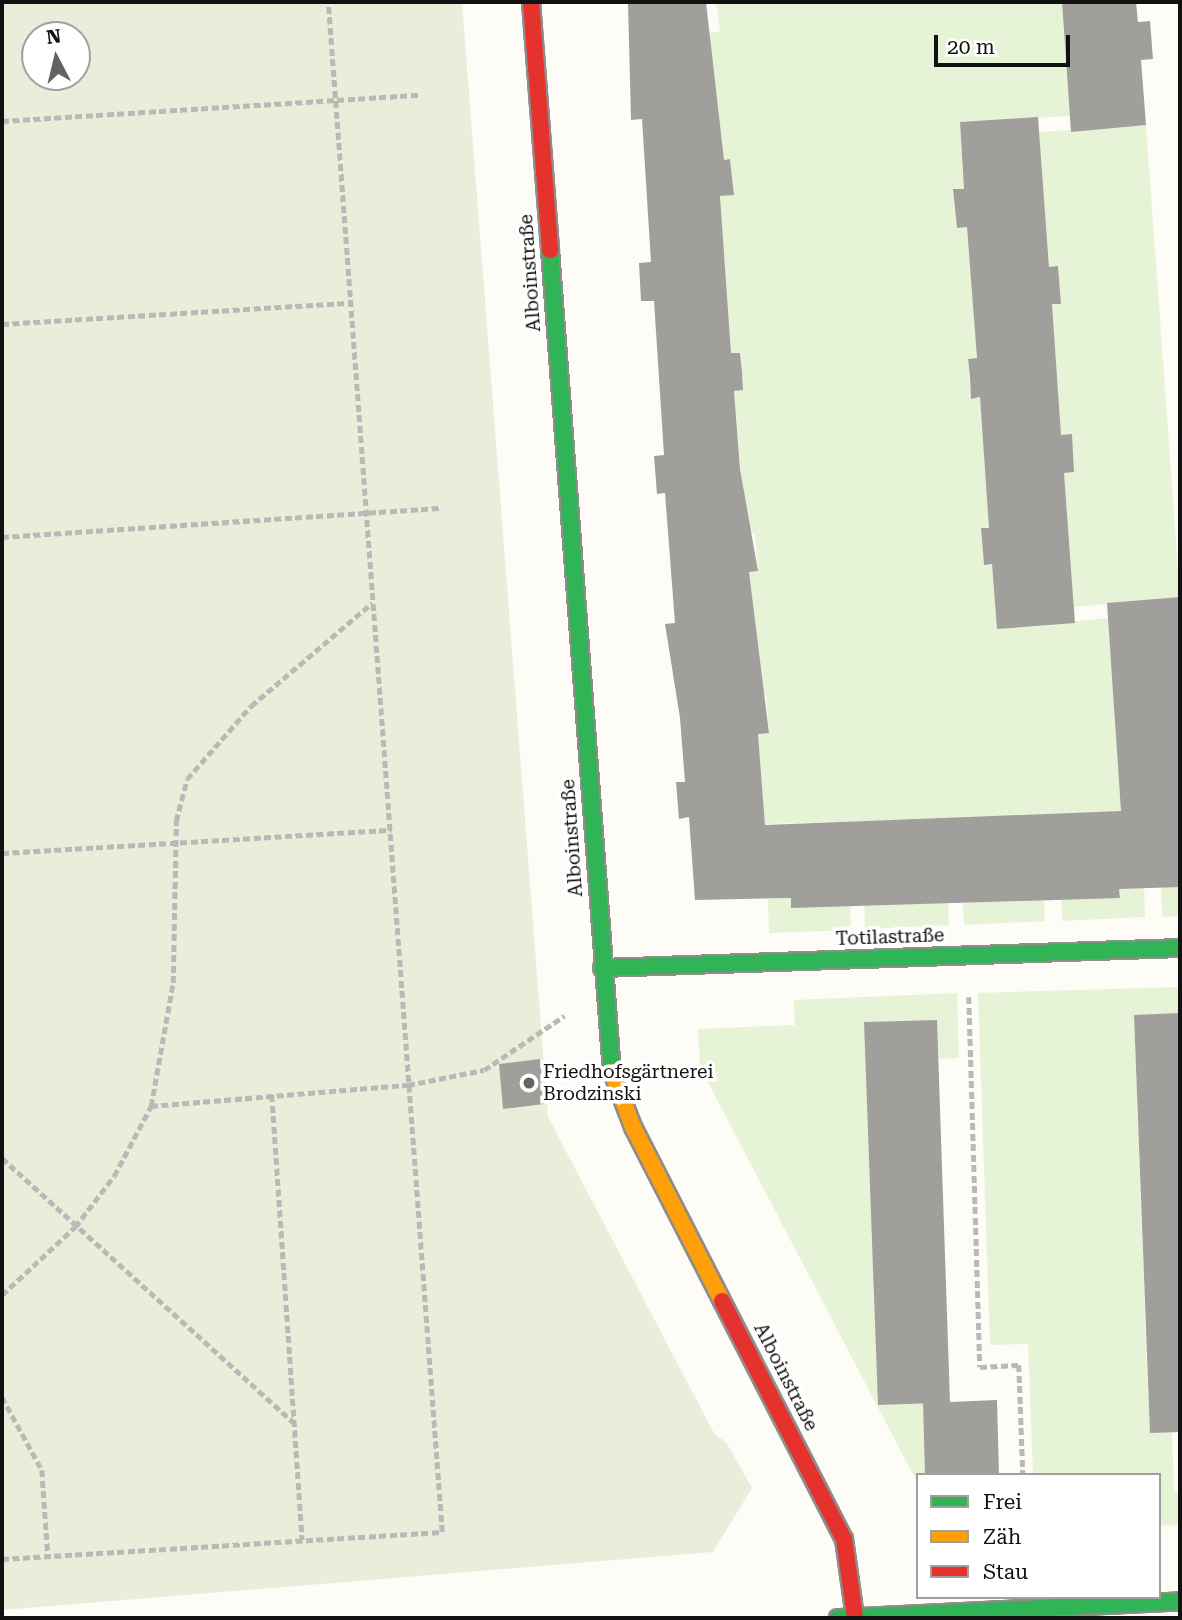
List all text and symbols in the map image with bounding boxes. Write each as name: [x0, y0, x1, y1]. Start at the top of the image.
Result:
north arrow: [21, 21, 91, 91]
scale bar: [937, 21, 1074, 65]
text: N: [45, 24, 62, 49]
text: 20 m: [947, 35, 995, 59]
street label: Alboinstraße: [515, 213, 545, 333]
street label: Alboinstraße: [557, 778, 587, 898]
street label: Totilastraße: [835, 924, 945, 950]
place label: Friedhofsgärtnerei Brodzinski: [543, 1061, 714, 1105]
marker: Friedhofsgärtnerei Brodzinski: [521, 1075, 537, 1091]
street label: Alboinstraße: [749, 1319, 823, 1435]
legend: [916, 1473, 1161, 1599]
text: Frei: [983, 1490, 1022, 1514]
text: Zäh: [983, 1525, 1021, 1549]
text: Stau: [983, 1560, 1028, 1584]

